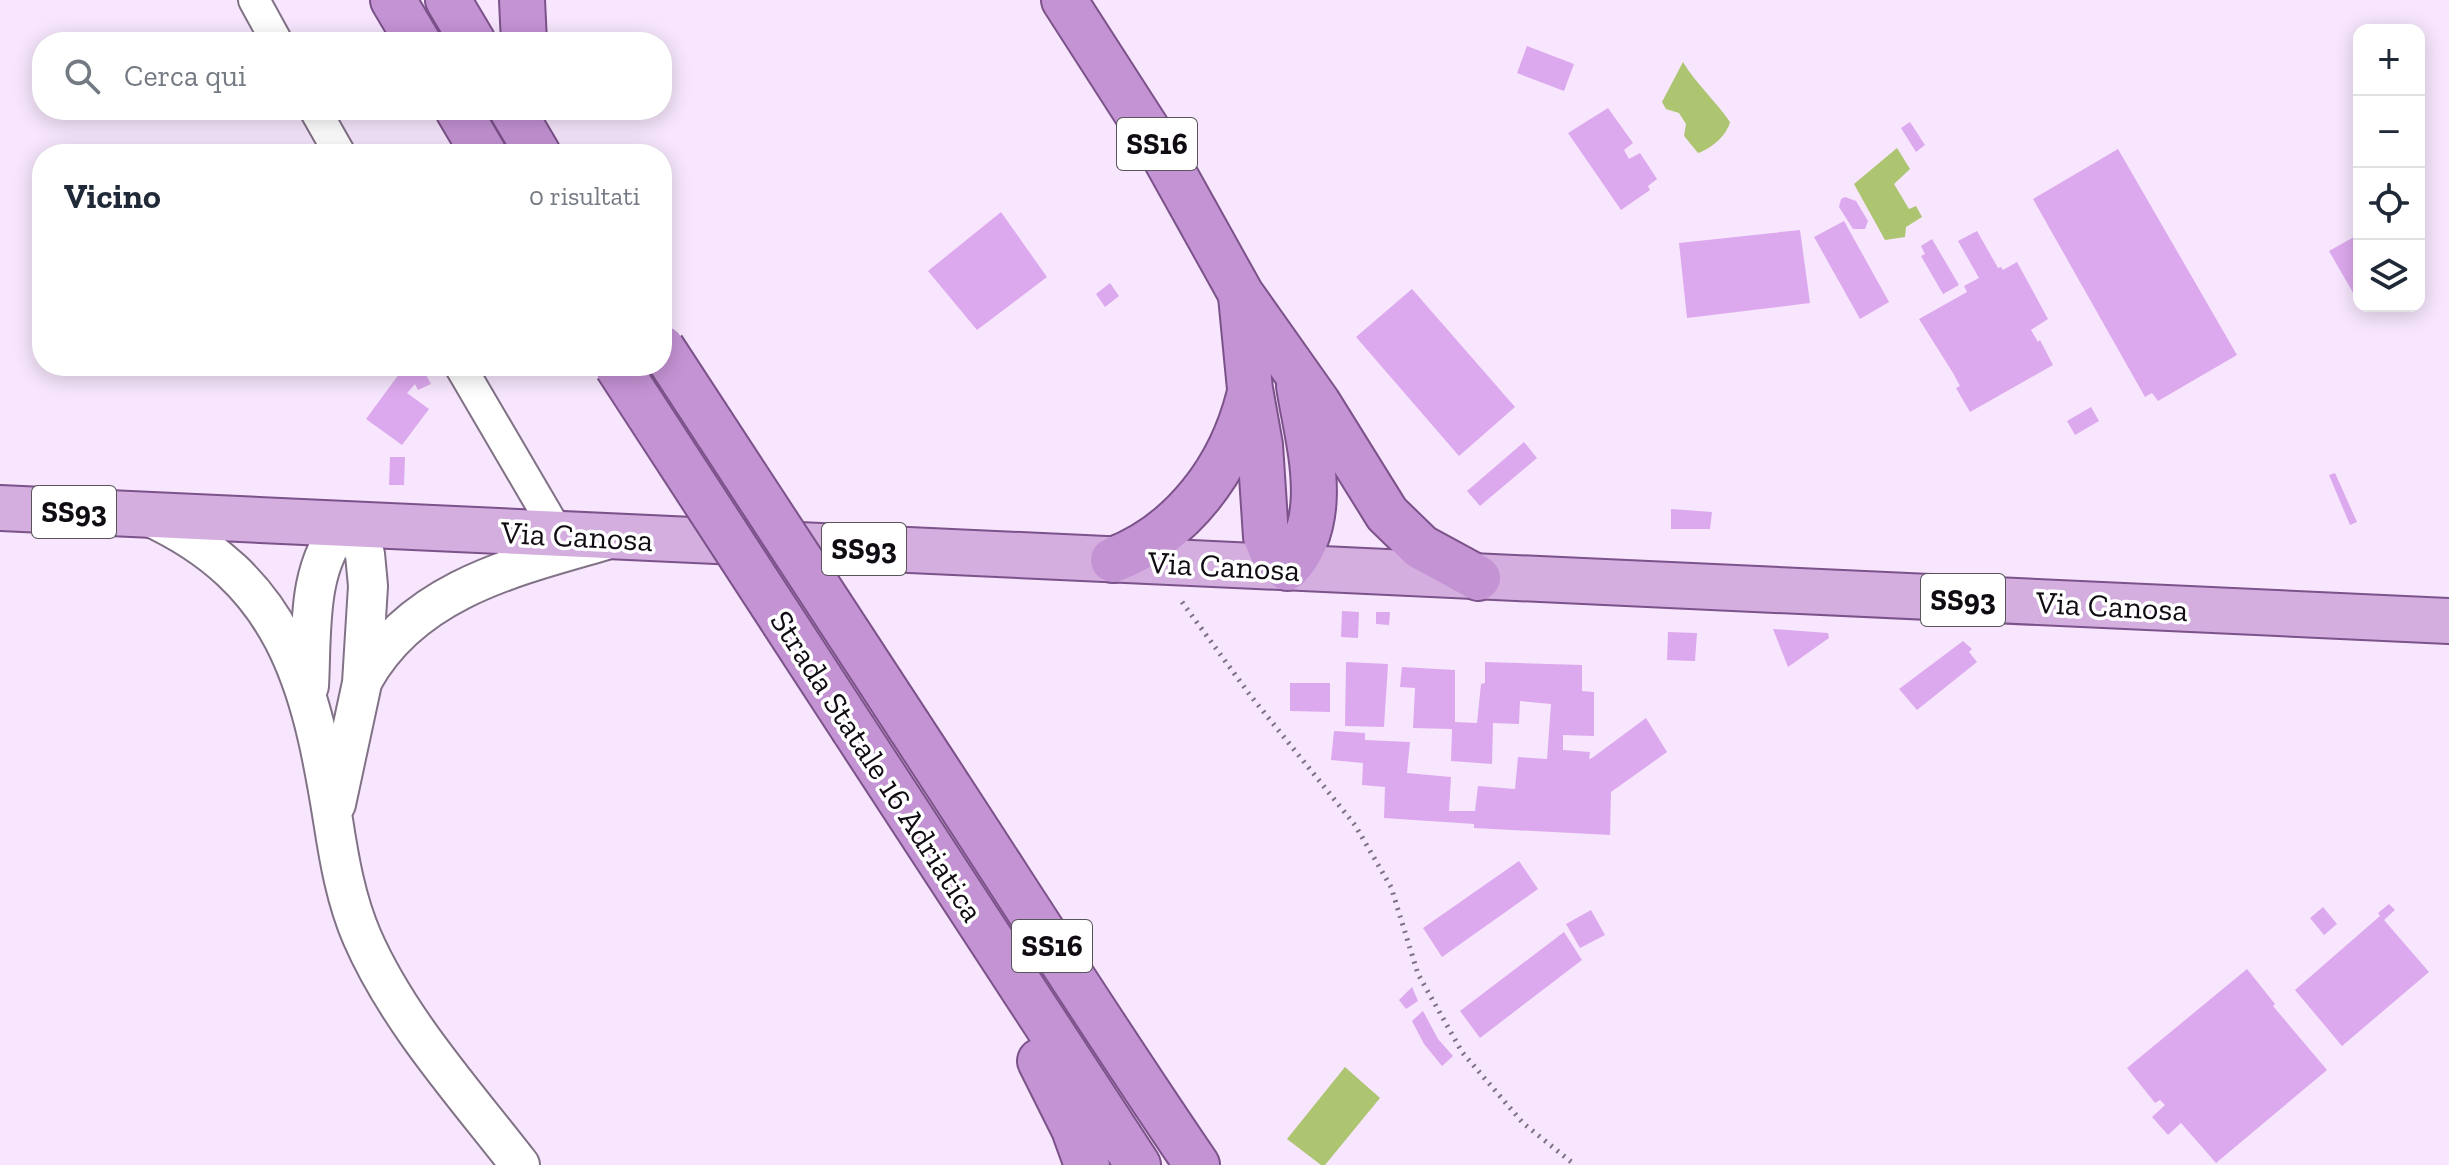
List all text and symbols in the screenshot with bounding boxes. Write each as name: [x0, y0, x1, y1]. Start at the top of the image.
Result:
map controls: [2353, 24, 2425, 312]
button: +: [2353, 24, 2425, 96]
search box: [32, 32, 672, 120]
icon: search: [60, 54, 104, 98]
text: Cerca qui: [124, 58, 247, 94]
button: −: [2353, 96, 2425, 168]
road number: SS16: [1117, 118, 1197, 170]
button: locate: [2353, 168, 2425, 240]
text: Vicino: [64, 176, 161, 217]
text: 0 risultati: [529, 180, 640, 212]
button: layers: [2353, 240, 2425, 312]
road number: SS93: [32, 486, 116, 538]
street label: Via Canosa: [499, 513, 654, 559]
road number: SS93: [822, 523, 906, 575]
street label: Via Canosa: [1146, 543, 1301, 589]
road number: SS93: [1921, 574, 2005, 626]
street label: Via Canosa: [2034, 583, 2189, 629]
street label: Strada Statale 16 Adriatica: [762, 603, 992, 929]
road number: SS16: [1012, 920, 1092, 972]

